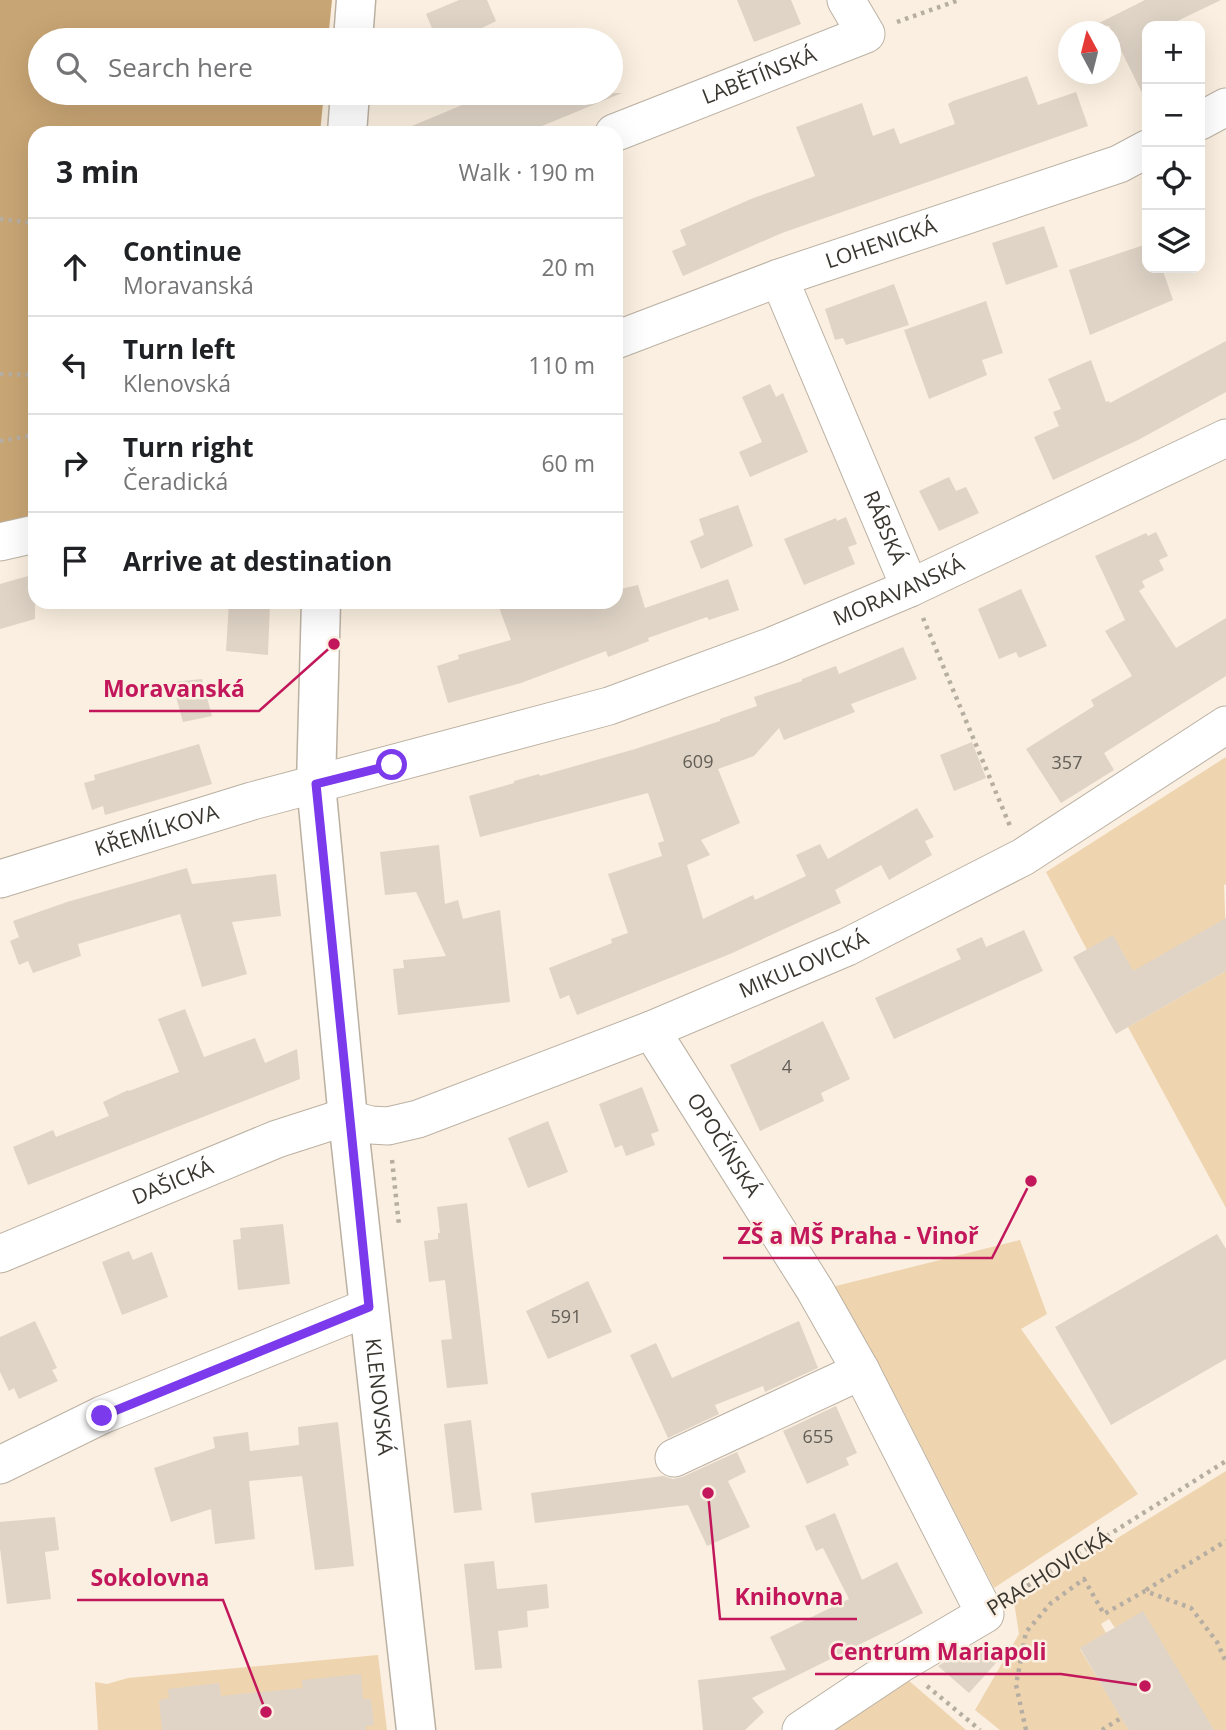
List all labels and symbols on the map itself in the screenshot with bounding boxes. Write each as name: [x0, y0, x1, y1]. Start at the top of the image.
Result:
north arrow: [1058, 21, 1121, 84]
street label: LABĚTÍNSKÁ: [698, 40, 821, 110]
street label: LOHENICKÁ: [821, 211, 941, 274]
street label: RÁBSKÁ: [857, 486, 914, 569]
street label: MORAVANSKÁ: [829, 549, 969, 632]
callout: Moravanská: [89, 667, 259, 711]
text: Moravanská: [103, 672, 245, 704]
route start: [376, 749, 407, 780]
house number: 609: [683, 749, 713, 773]
house number: 357: [1052, 750, 1082, 774]
street label: KŘEMÍLKOVA: [91, 797, 222, 862]
street label: MIKULOVICKÁ: [735, 923, 873, 1004]
house number: 4: [782, 1054, 792, 1078]
street label: OPOČÍNSKÁ: [681, 1087, 768, 1202]
street label: DAŠICKÁ: [128, 1152, 218, 1211]
callout: ZŠ a MŠ Praha - Vinoř: [723, 1214, 992, 1258]
text: ZŠ a MŠ Praha - Vinoř: [737, 1219, 979, 1251]
house number: 591: [551, 1304, 581, 1328]
street label: KLENOVSKÁ: [359, 1336, 400, 1457]
route end: [86, 1400, 117, 1431]
house number: 655: [803, 1424, 833, 1448]
street label: PRACHOVICKÁ: [981, 1522, 1117, 1622]
callout: Sokolovna: [77, 1556, 223, 1600]
text: Sokolovna: [91, 1561, 209, 1593]
callout: Knihovna: [720, 1575, 857, 1619]
text: Knihovna: [735, 1580, 843, 1612]
callout: Centrum Mariapoli: [815, 1630, 1061, 1674]
text: Centrum Mariapoli: [829, 1635, 1047, 1667]

